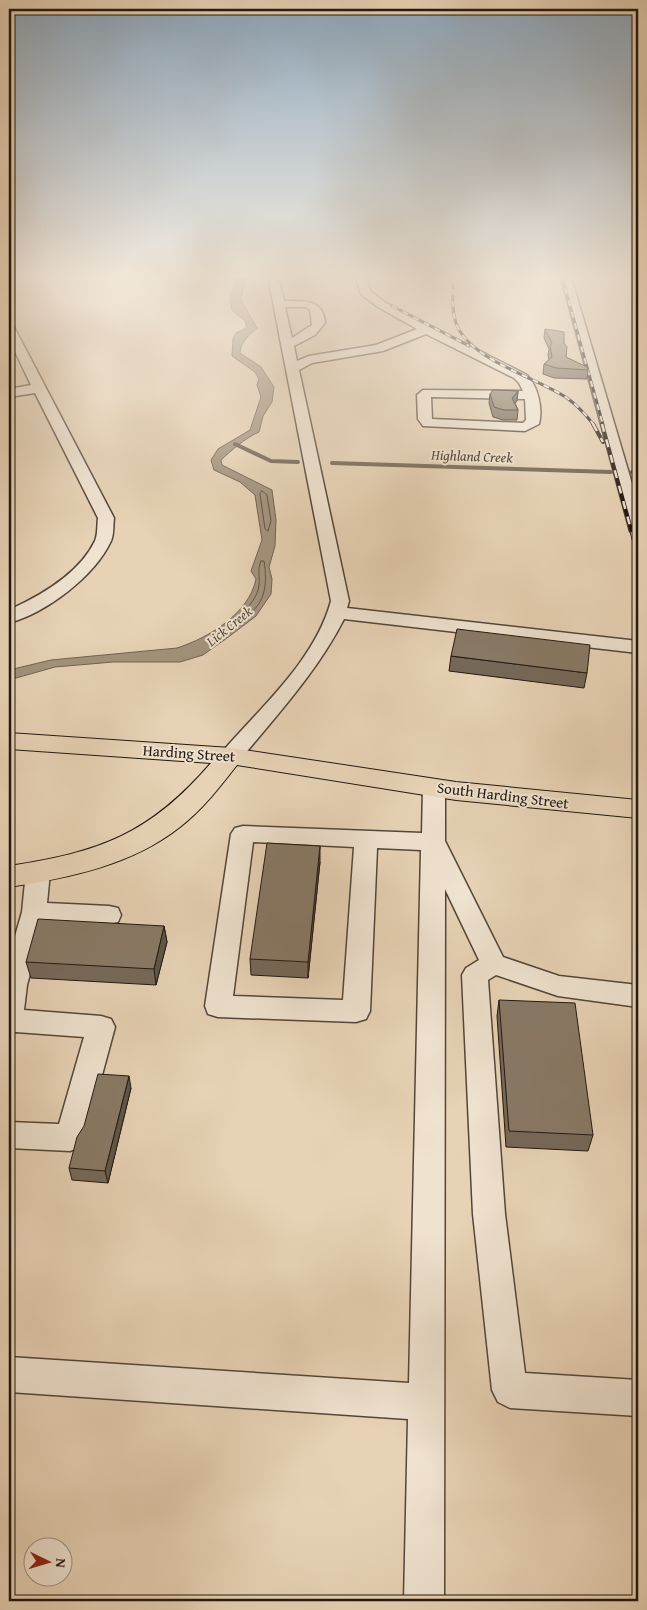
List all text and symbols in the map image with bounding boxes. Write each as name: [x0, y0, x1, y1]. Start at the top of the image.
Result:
water label: Highland Creek: [430, 445, 514, 467]
water label: Lick Creek: [201, 601, 257, 651]
street label: Harding Street: [142, 739, 237, 767]
street label: South Harding Street: [436, 777, 571, 814]
north arrow: [22, 1538, 72, 1588]
text: N: [51, 1558, 71, 1569]

